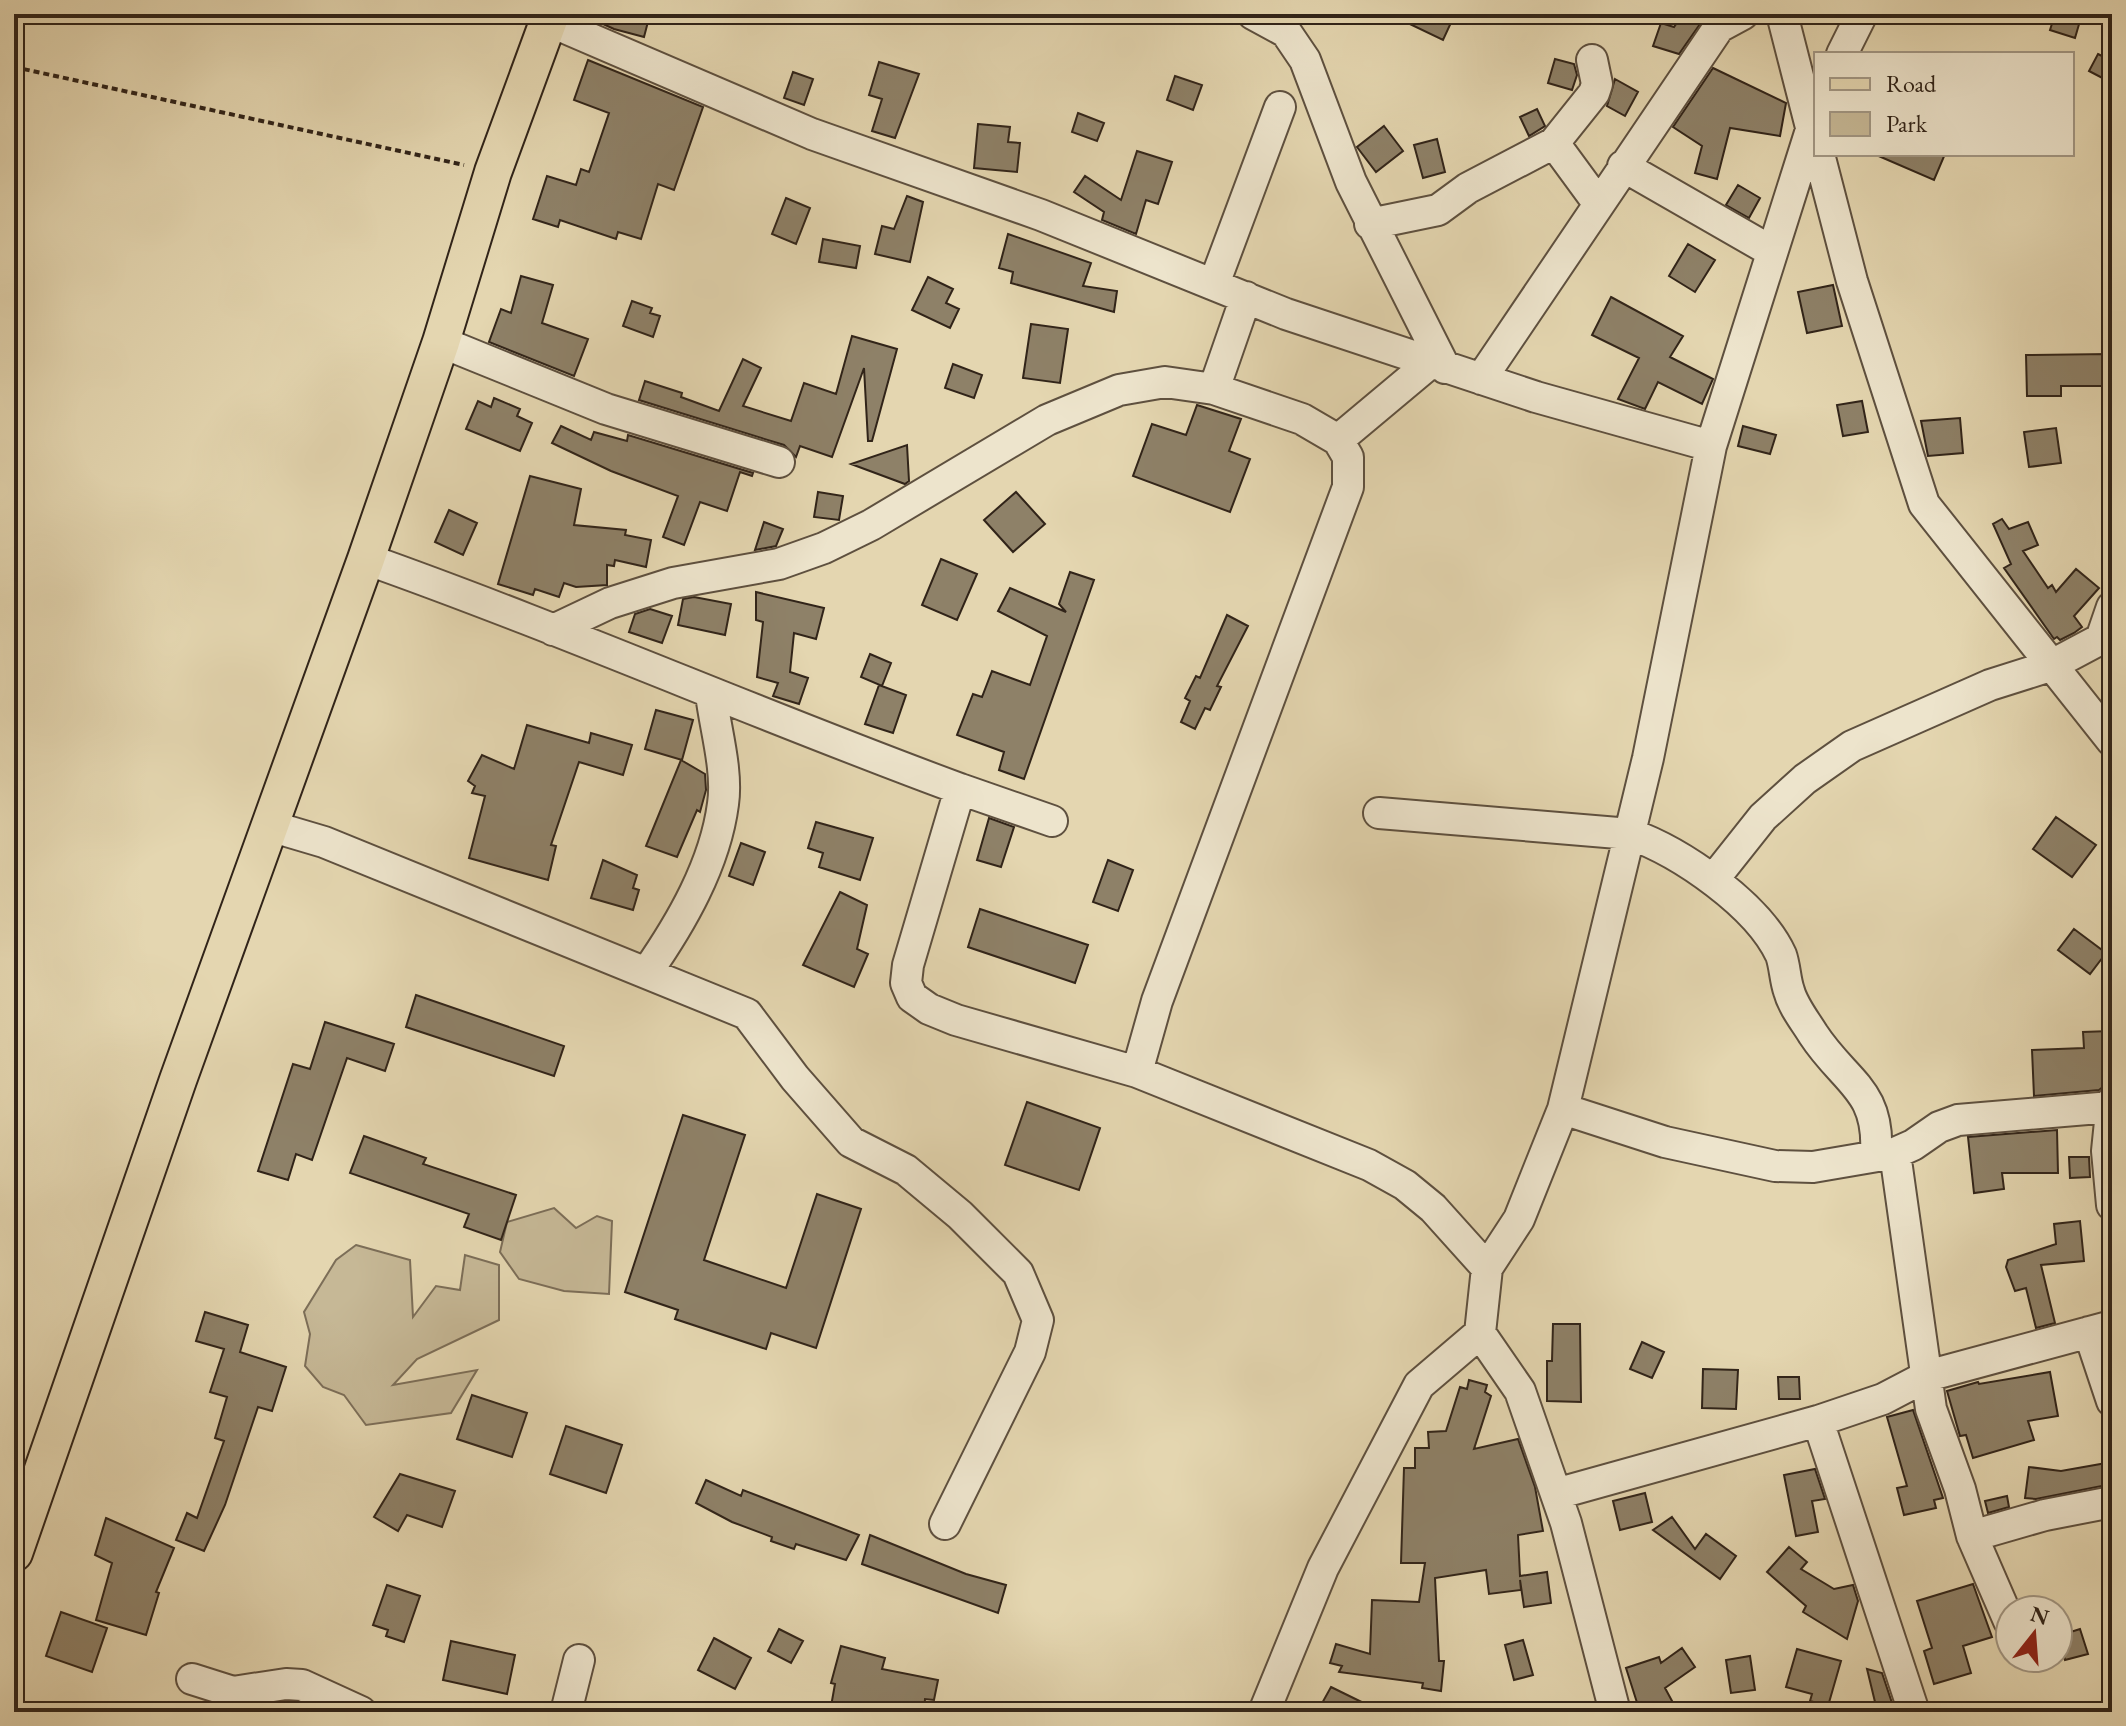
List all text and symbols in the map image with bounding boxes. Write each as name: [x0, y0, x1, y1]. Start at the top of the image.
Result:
legend: [1814, 52, 2074, 156]
text: Road: [1886, 68, 1937, 99]
text: Park: [1886, 108, 1928, 139]
north arrow: [1994, 1594, 2074, 1674]
text: N: [2027, 1599, 2053, 1632]

